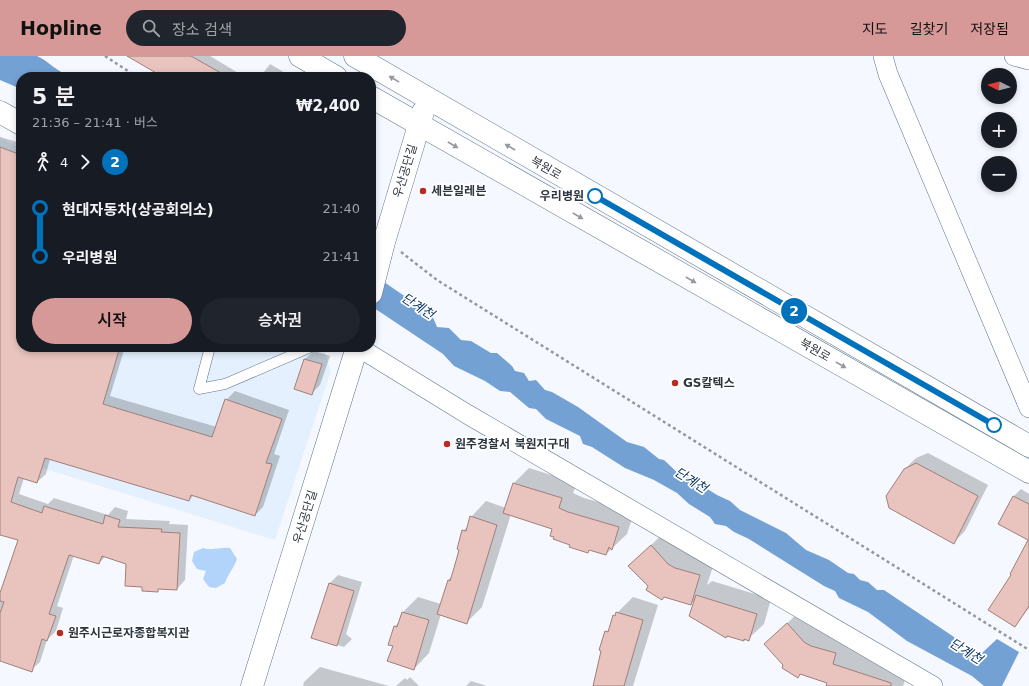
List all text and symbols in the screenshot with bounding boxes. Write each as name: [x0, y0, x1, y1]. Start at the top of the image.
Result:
search box: [126, 10, 406, 46]
text: Hopline: [20, 17, 102, 39]
icon: search: [140, 17, 162, 39]
text: 장소 검색: [172, 21, 232, 39]
text: 지도: [862, 21, 888, 37]
text: 길찾기: [910, 21, 948, 37]
text: 저장됨: [970, 21, 1009, 37]
north arrow: [981, 68, 1017, 104]
map controls: [981, 68, 1017, 192]
one-way arrow: [388, 76, 400, 83]
text: 5 분: [32, 84, 75, 109]
text: ₩2,400: [296, 97, 360, 115]
button: +: [981, 112, 1017, 148]
text: 21:36 – 21:41 · 버스: [32, 115, 158, 130]
one-way arrow: [447, 141, 459, 148]
street label: 우산공단길: [390, 143, 420, 199]
one-way arrow: [504, 144, 516, 151]
icon: walk: [32, 151, 54, 173]
icon: forward: [74, 151, 96, 173]
text: 2: [110, 154, 120, 170]
street label: 북원로: [528, 154, 564, 182]
text: 4: [60, 155, 68, 170]
button: −: [981, 156, 1017, 192]
place label: 세븐일레븐: [431, 184, 486, 198]
marker: 세븐일레븐: [418, 186, 428, 196]
marker: 우리병원: [587, 188, 603, 204]
place label: 우리병원: [540, 189, 584, 203]
text: 현대자동차(상공회의소): [62, 201, 214, 219]
text: 21:40: [323, 201, 360, 216]
one-way arrow: [572, 212, 584, 219]
text: 우리병원: [62, 249, 117, 267]
text: 21:41: [323, 249, 360, 264]
one-way arrow: [685, 277, 697, 283]
water label: 단계천: [399, 290, 438, 323]
button: 시작: [32, 298, 192, 344]
button: 승차권: [200, 298, 360, 344]
line badge: 2: [781, 298, 807, 324]
text: 2: [789, 303, 799, 319]
street label: 북원로: [797, 336, 833, 364]
one-way arrow: [835, 361, 847, 368]
place label: GS칼텍스: [683, 376, 735, 390]
marker: GS칼텍스: [670, 378, 680, 388]
unlabelled marker: [986, 417, 1002, 433]
place label: 원주경찰서 북원지구대: [455, 437, 570, 451]
marker: 원주경찰서 북원지구대: [442, 439, 452, 449]
water label: 단계천: [672, 464, 711, 496]
street label: 우산공단길: [290, 489, 320, 545]
place label: 원주시근로자종합복지관: [68, 626, 189, 640]
marker: 원주시근로자종합복지관: [55, 628, 65, 638]
water label: 단계천: [947, 635, 986, 667]

